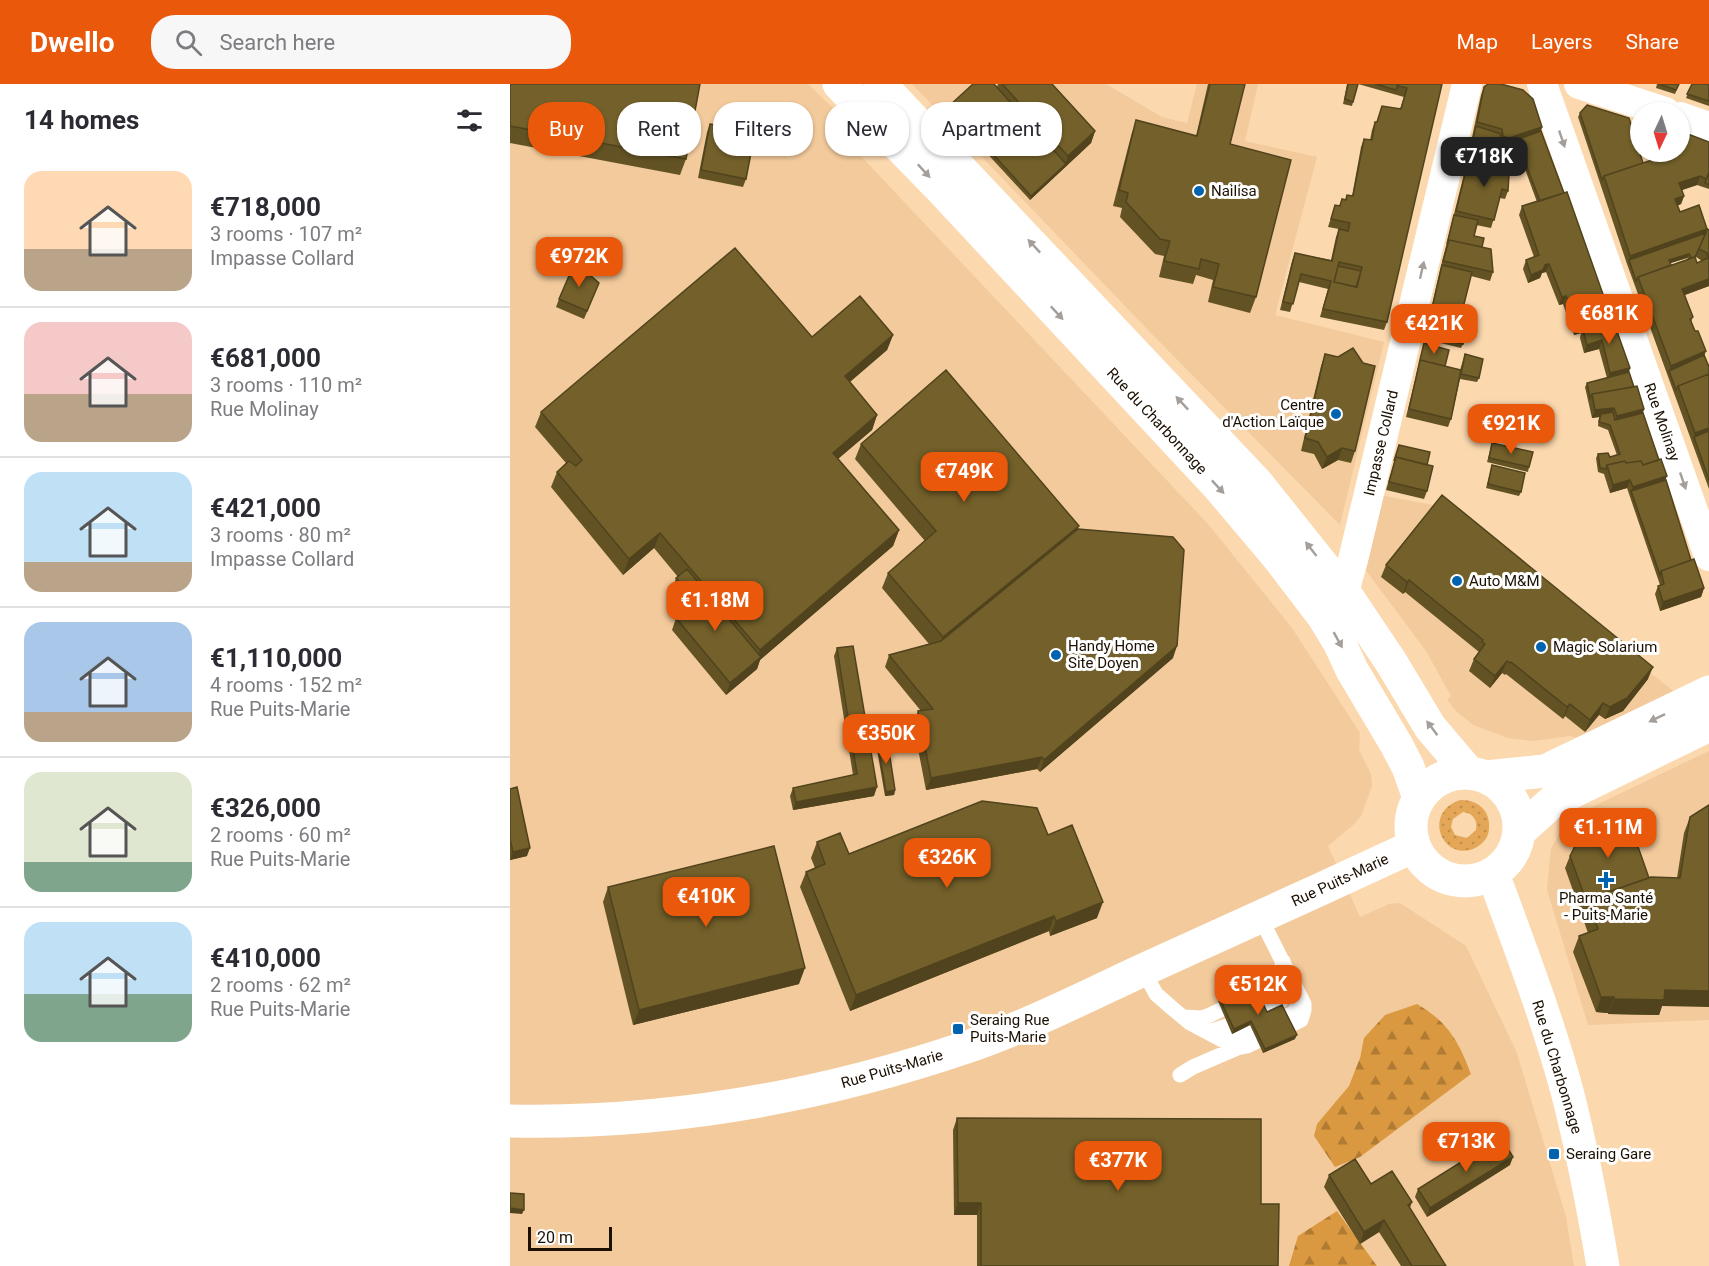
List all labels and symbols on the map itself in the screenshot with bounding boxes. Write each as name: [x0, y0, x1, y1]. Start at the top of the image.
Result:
north arrow: [1630, 102, 1690, 162]
one-way arrow: [1558, 130, 1568, 148]
pin: €718K: [1442, 137, 1526, 188]
one-way arrow: [916, 163, 930, 177]
place label: Nailisa: [1211, 182, 1257, 200]
marker: Nailisa: [1192, 184, 1206, 198]
pin: €972K: [537, 237, 621, 288]
one-way arrow: [1027, 238, 1041, 253]
one-way arrow: [1418, 261, 1428, 280]
pin: €681K: [1567, 294, 1651, 345]
pin: €421K: [1392, 304, 1476, 355]
one-way arrow: [1050, 306, 1064, 321]
street label: Rue du Charbonnage: [1103, 364, 1211, 478]
street label: Rue Molinay: [1640, 381, 1684, 463]
street label: Impasse Collard: [1360, 388, 1402, 498]
one-way arrow: [1175, 396, 1189, 411]
place label: Centre d'Action Laïque: [1222, 396, 1324, 431]
pin: €921K: [1469, 404, 1553, 455]
marker: Centre d'Action Laïque: [1329, 407, 1343, 421]
pin: €749K: [922, 452, 1006, 503]
one-way arrow: [1678, 472, 1688, 490]
one-way arrow: [1211, 479, 1225, 493]
one-way arrow: [1305, 541, 1318, 557]
place label: Auto M&M: [1469, 572, 1540, 590]
marker: Auto M&M: [1450, 574, 1464, 588]
pin: €1.18M: [666, 581, 764, 632]
one-way arrow: [1333, 632, 1343, 649]
place label: Handy Home Site Doyen: [1068, 637, 1155, 672]
place label: Magic Solarium: [1553, 638, 1657, 656]
marker: Magic Solarium: [1534, 640, 1548, 654]
marker: Handy Home Site Doyen: [1049, 648, 1063, 662]
one-way arrow: [1648, 713, 1665, 722]
pin: €350K: [844, 714, 928, 765]
one-way arrow: [1426, 720, 1438, 736]
pin: €1.11M: [1559, 808, 1657, 859]
pin: €326K: [905, 838, 989, 889]
street label: Rue Puits-Marie: [1288, 850, 1392, 910]
marker: Pharma Santé - Puits-Marie: [1599, 873, 1613, 887]
pin: €410K: [664, 877, 748, 928]
place label: Pharma Santé - Puits-Marie: [1559, 889, 1653, 924]
pin: €512K: [1216, 965, 1300, 1016]
street label: Rue du Charbonnage: [1528, 998, 1586, 1136]
place label: Seraing Rue Puits-Marie: [970, 1011, 1049, 1046]
marker: Seraing Rue Puits-Marie: [951, 1022, 965, 1036]
street label: Rue Puits-Marie: [839, 1046, 945, 1092]
pin: €713K: [1424, 1122, 1508, 1173]
pin: €377K: [1076, 1141, 1160, 1192]
place label: Seraing Gare: [1566, 1145, 1651, 1163]
marker: Seraing Gare: [1547, 1147, 1561, 1161]
scale bar: [528, 1224, 612, 1252]

